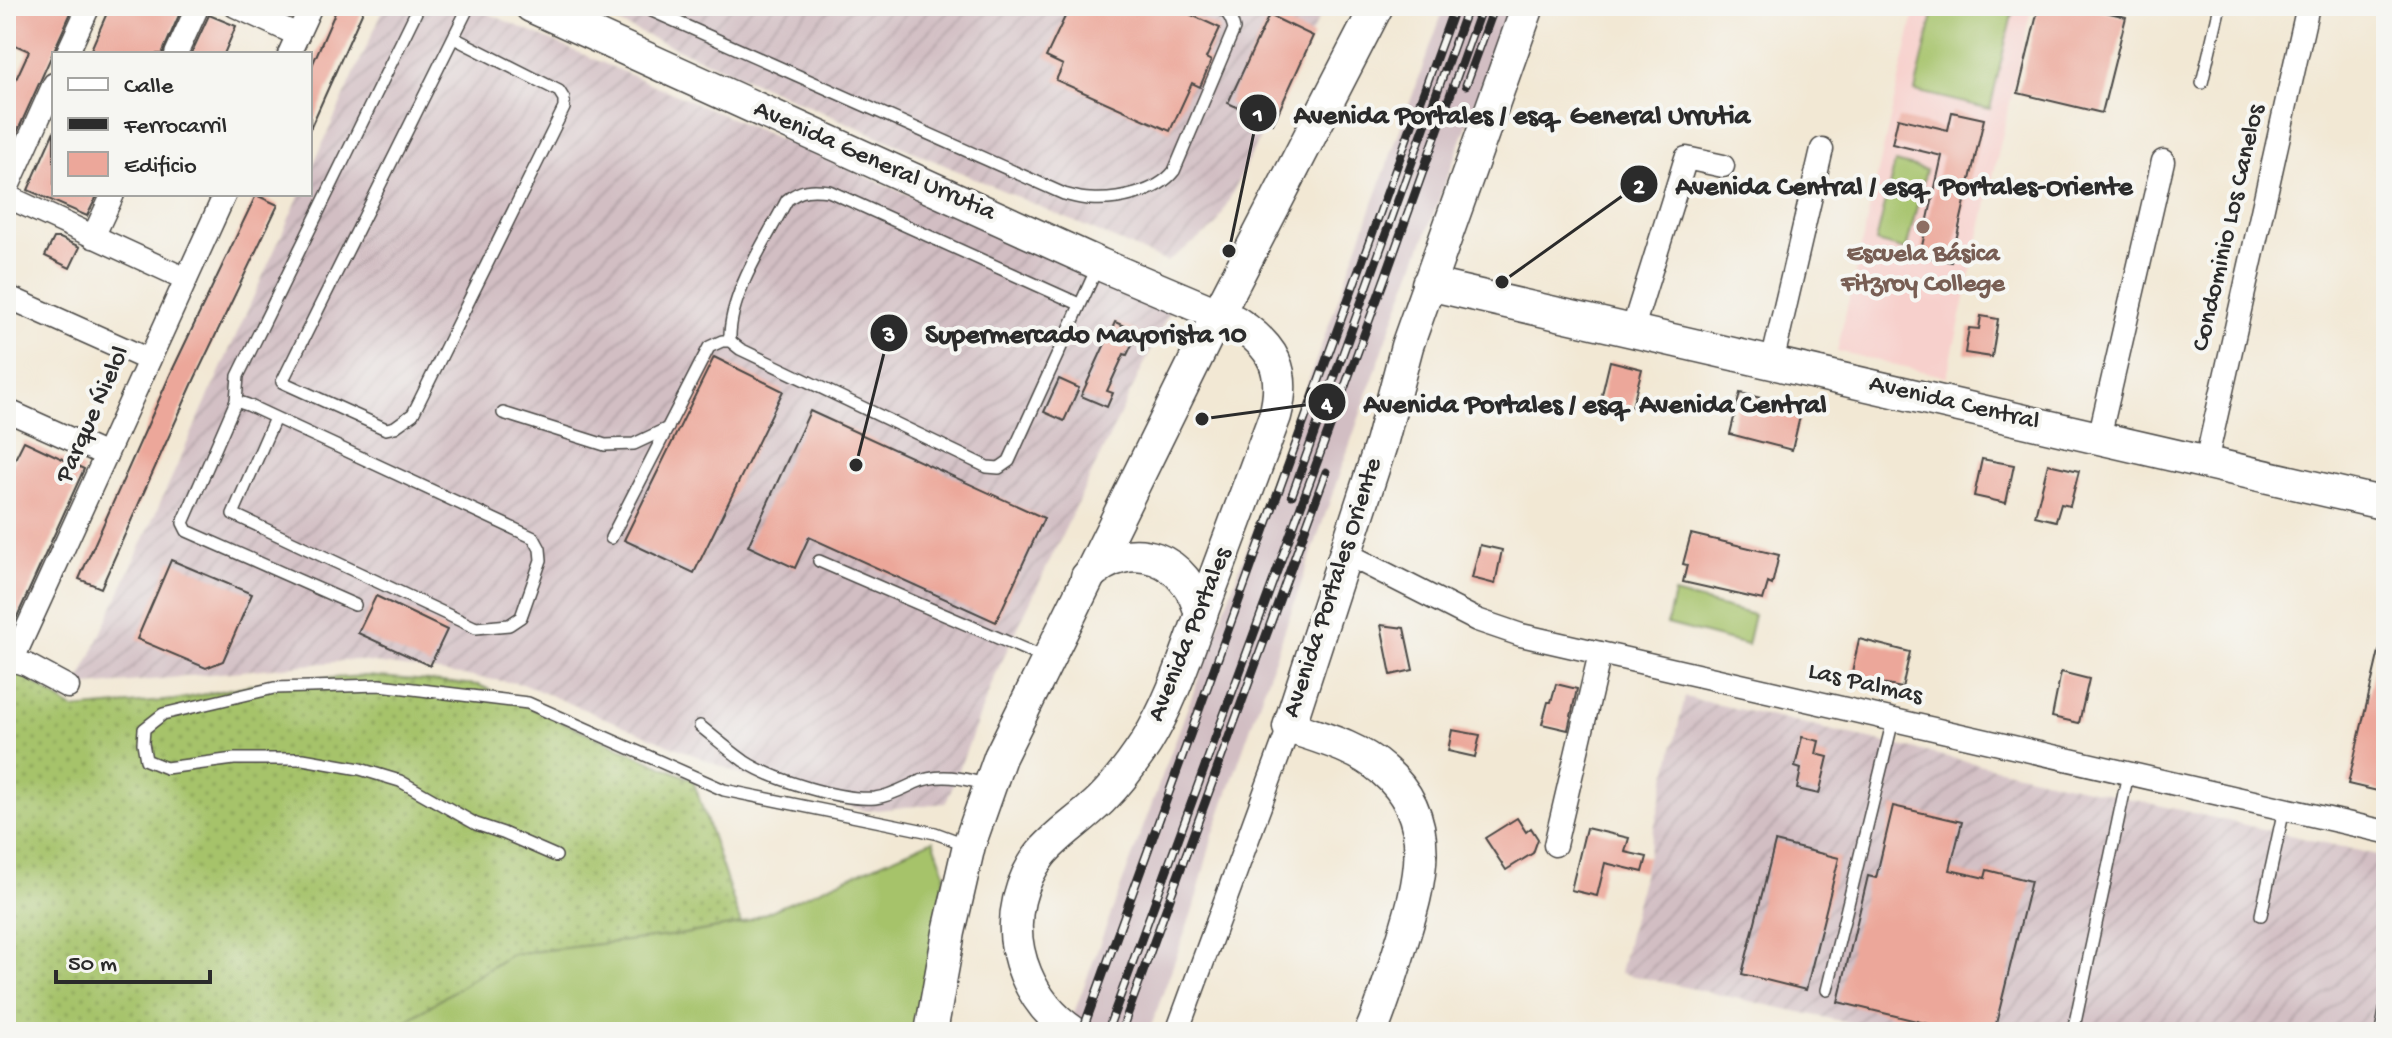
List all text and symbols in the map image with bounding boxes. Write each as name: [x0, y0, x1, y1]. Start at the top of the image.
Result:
legend: [52, 52, 312, 196]
text: Calle: [124, 73, 174, 102]
callout: Avenida Portales / esq. General Urrutia: [1238, 87, 1766, 139]
street label: Avenida General Urrutia: [748, 95, 1001, 230]
street label: Condominio Los Canelos: [2187, 100, 2274, 354]
text: Avenida Portales / esq. General Urrutia: [1293, 101, 1752, 134]
text: 1: [1252, 102, 1263, 131]
text: Ferrocarril: [123, 113, 227, 142]
text: Edificio: [124, 153, 197, 182]
callout: Avenida Central / esq. Portales-Oriente: [1619, 158, 2148, 210]
text: Avenida Central / esq. Portales-Oriente: [1674, 172, 2134, 205]
text: 2: [1633, 174, 1645, 203]
marker: Escuela Básica Fitzroy College: [1914, 218, 1932, 236]
place label: Escuela Básica Fitzroy College: [1840, 240, 2006, 301]
callout: Supermercado Mayorista 10: [869, 307, 1262, 359]
text: Supermercado Mayorista 10: [925, 320, 1247, 353]
text: 3: [882, 322, 895, 351]
street label: Parque Ńielol: [50, 342, 138, 489]
street label: Avenida Central: [1866, 369, 2042, 439]
callout: Avenida Portales / esq. Avenida Central: [1307, 376, 1842, 428]
text: Avenida Portales / esq. Avenida Central: [1362, 390, 1827, 423]
text: 4: [1320, 392, 1333, 421]
street label: Avenida Portales Oriente: [1277, 454, 1391, 722]
street label: Avenida Portales: [1142, 542, 1241, 726]
street label: Las Palmas: [1805, 657, 1927, 714]
scale bar: [56, 934, 210, 984]
text: 50 m: [68, 951, 117, 980]

